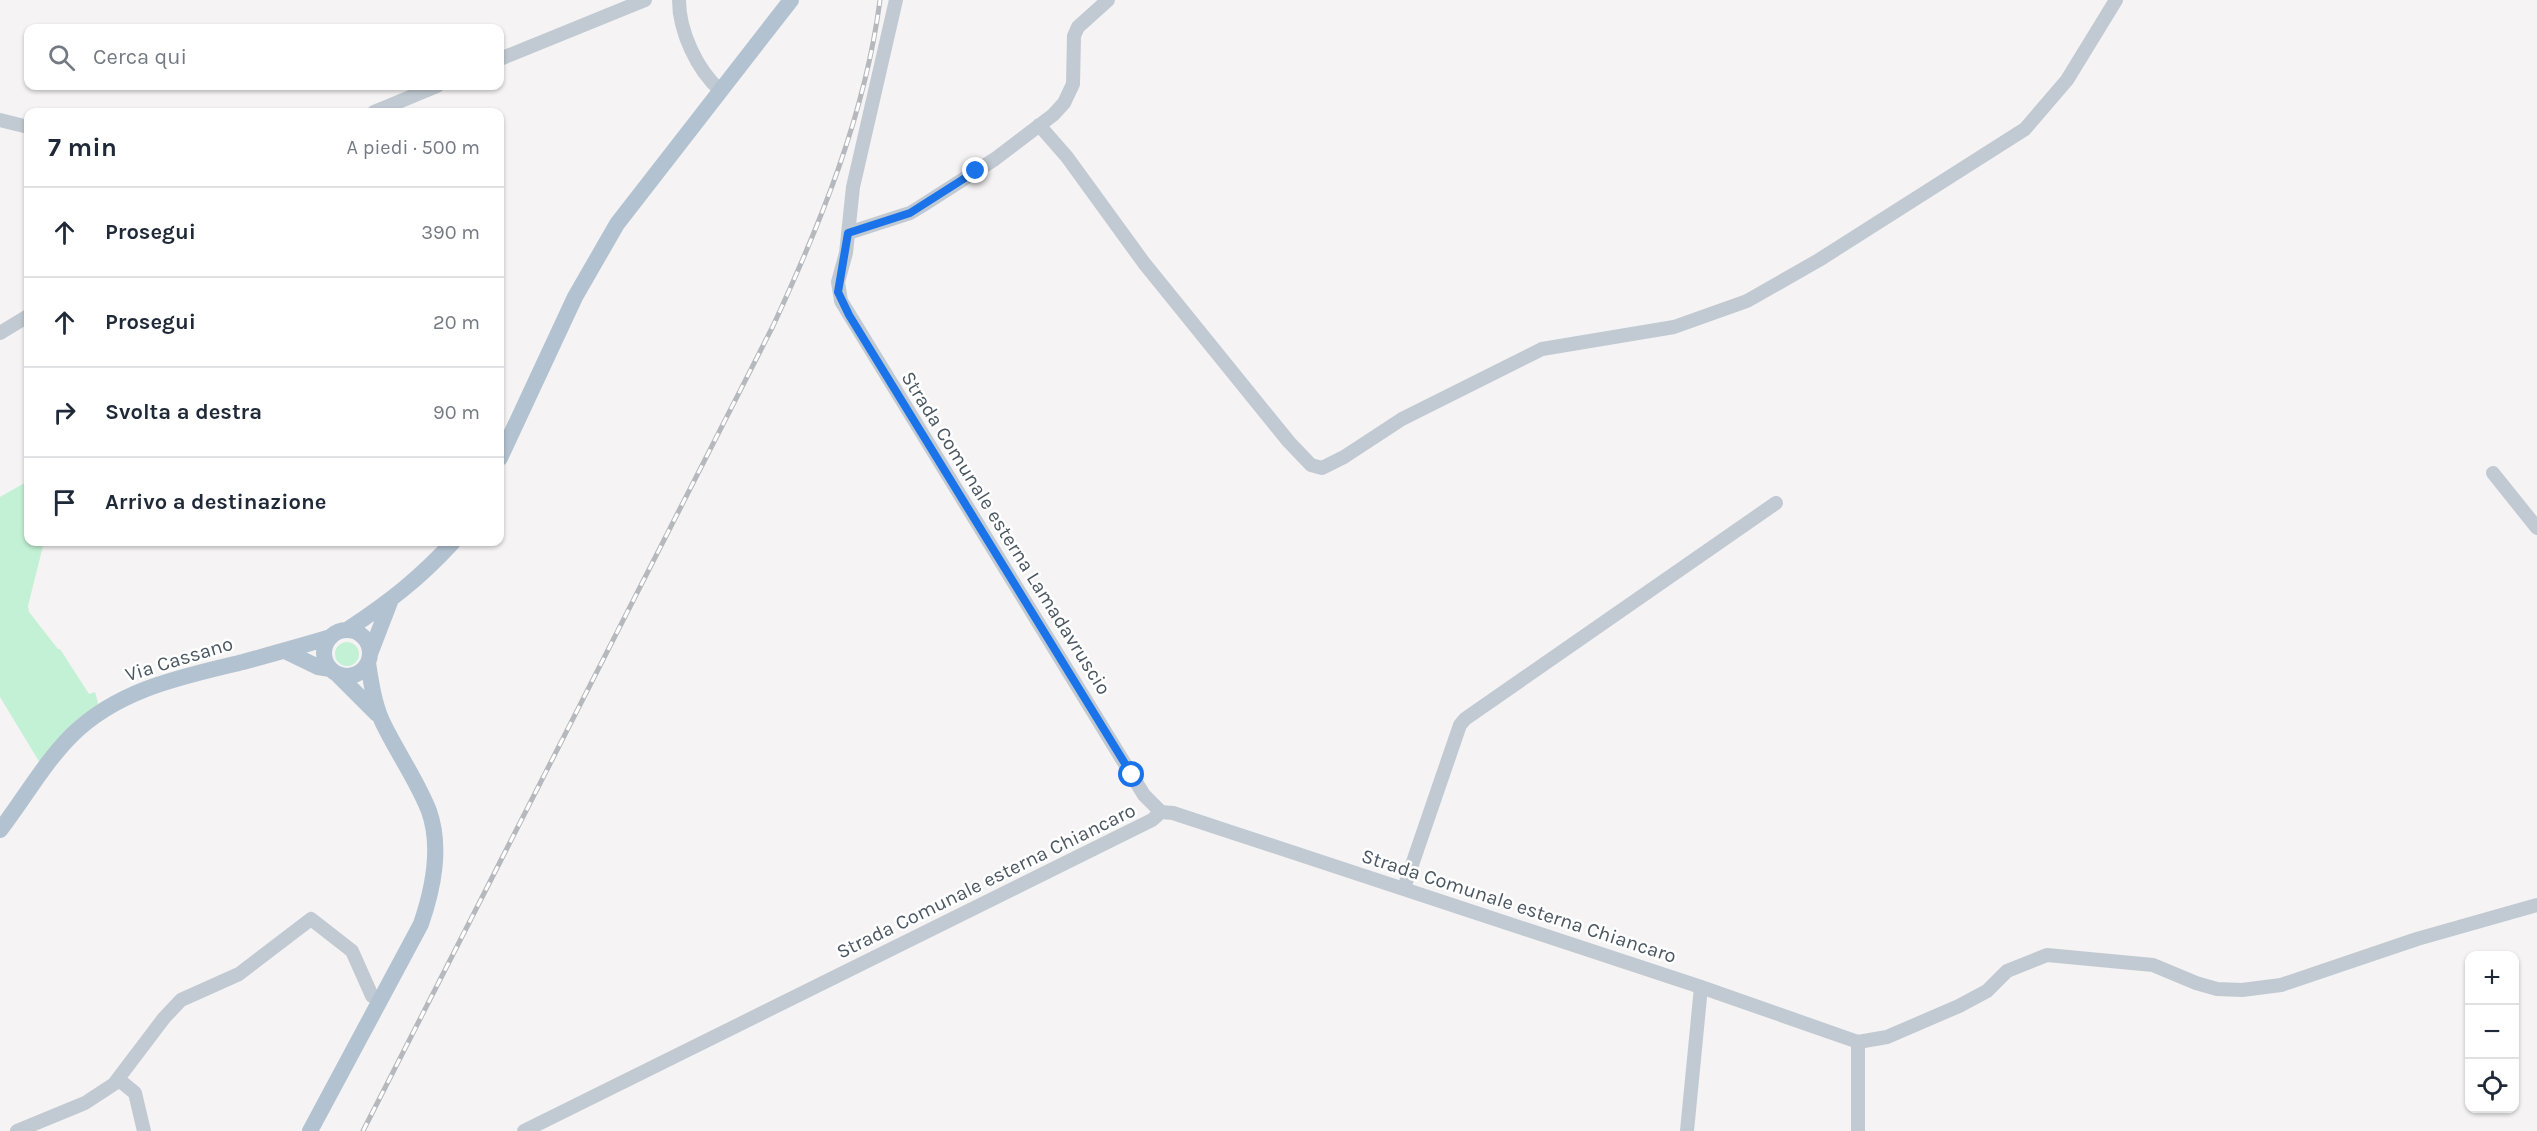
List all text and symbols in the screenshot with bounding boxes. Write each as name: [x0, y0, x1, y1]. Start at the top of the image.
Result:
search box: [24, 24, 504, 90]
icon: search: [45, 41, 78, 74]
text: Cerca qui: [93, 44, 187, 70]
text: 7 min: [48, 132, 117, 163]
text: A piedi · 500 m: [346, 136, 480, 159]
route end: [962, 157, 988, 183]
icon: ahead: [48, 216, 81, 249]
text: Prosegui: [105, 219, 196, 245]
text: 390 m: [421, 221, 480, 244]
icon: ahead: [48, 306, 81, 339]
text: Prosegui: [105, 309, 196, 335]
text: 20 m: [433, 311, 480, 334]
street label: Strada Comunale esterna Lamadavruscio: [896, 367, 1116, 699]
icon: right: [48, 396, 81, 429]
text: Svolta a destra: [105, 399, 262, 425]
text: 90 m: [433, 401, 480, 424]
icon: arrive: [48, 486, 81, 519]
text: Arrivo a destinazione: [105, 489, 326, 515]
street label: Via Cassano: [122, 632, 236, 686]
route start: [1118, 761, 1144, 787]
street label: Strada Comunale esterna Chiancaro: [833, 798, 1139, 964]
street label: Strada Comunale esterna Chiancaro: [1359, 844, 1679, 968]
map controls: [2465, 951, 2519, 1113]
button: +: [2465, 951, 2519, 1005]
button: −: [2465, 1005, 2519, 1059]
button: locate: [2465, 1059, 2519, 1113]

